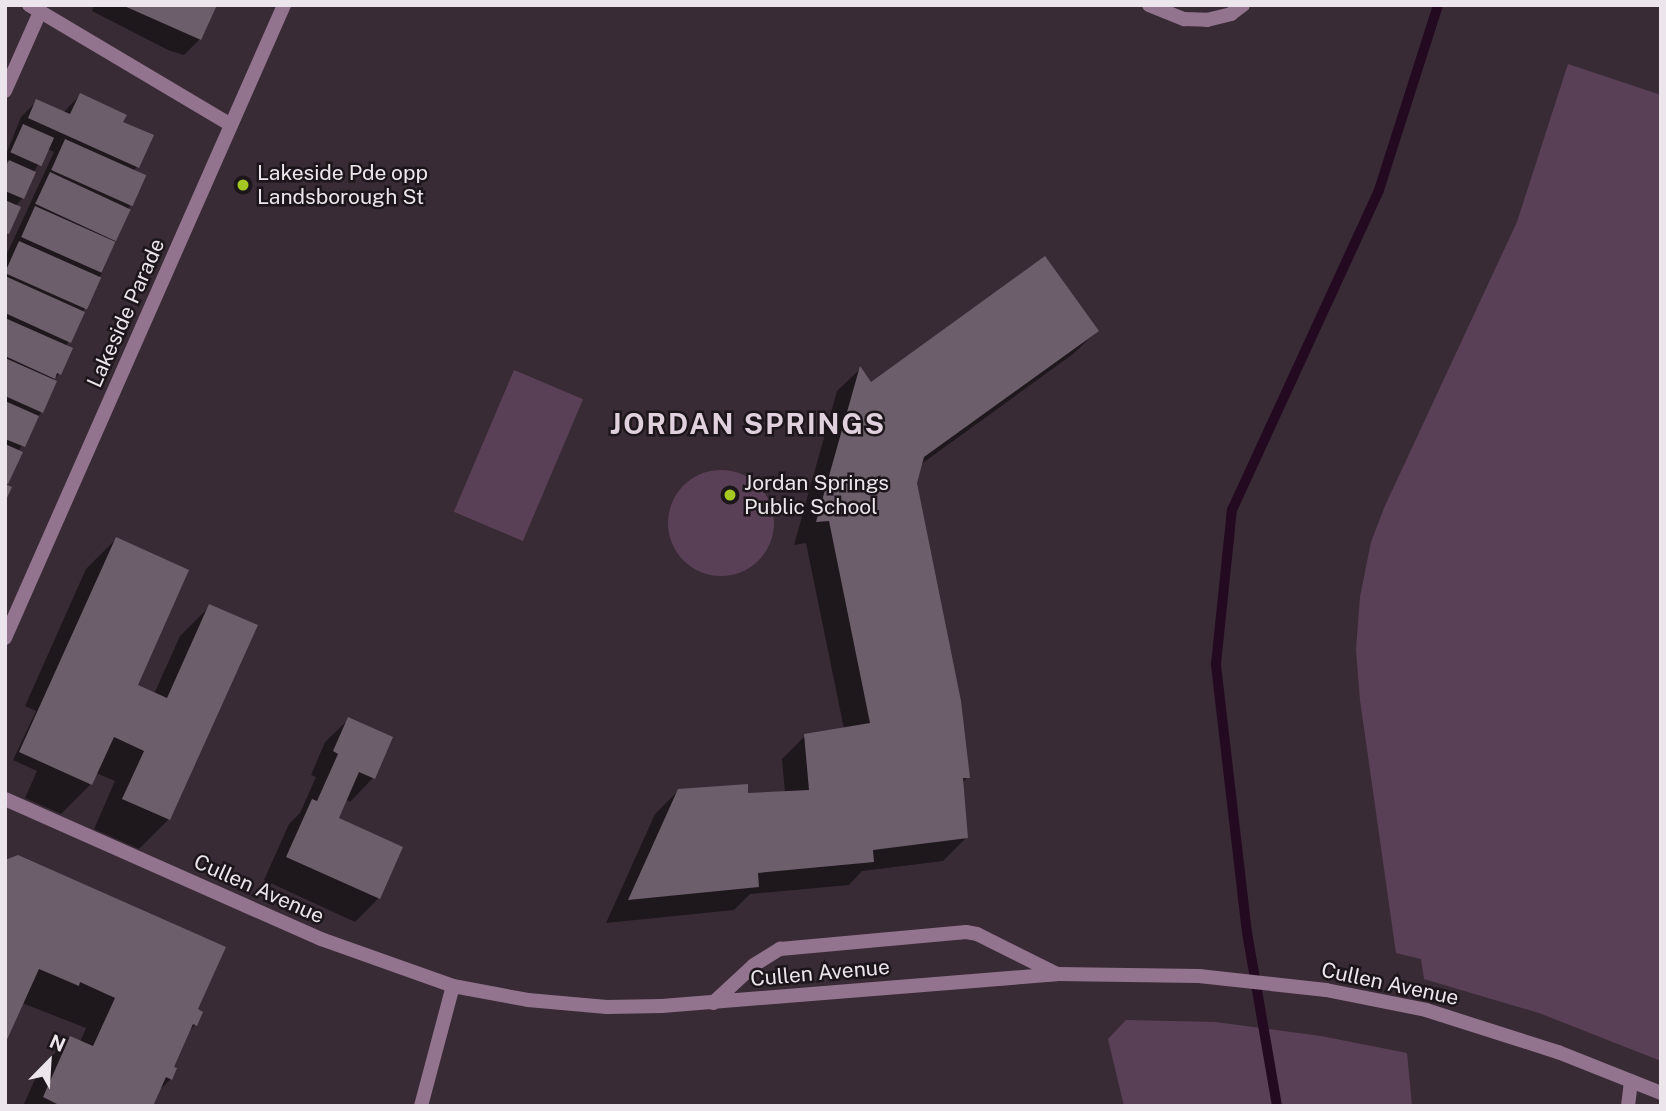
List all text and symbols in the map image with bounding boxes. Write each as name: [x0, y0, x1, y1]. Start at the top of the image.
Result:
place label: Lakeside Pde opp Landsborough St: [257, 160, 428, 210]
marker: Lakeside Pde opp Landsborough St: [235, 177, 251, 193]
street label: Lakeside Parade: [82, 235, 170, 391]
district label: JORDAN SPRINGS: [612, 407, 884, 441]
place label: Jordan Springs Public School: [744, 470, 889, 520]
marker: Jordan Springs Public School: [722, 487, 738, 503]
street label: Cullen Avenue: [190, 849, 328, 929]
street label: Cullen Avenue: [749, 954, 891, 992]
street label: Cullen Avenue: [1319, 957, 1461, 1011]
north arrow: [14, 1027, 84, 1097]
text: N: [46, 1030, 69, 1056]

